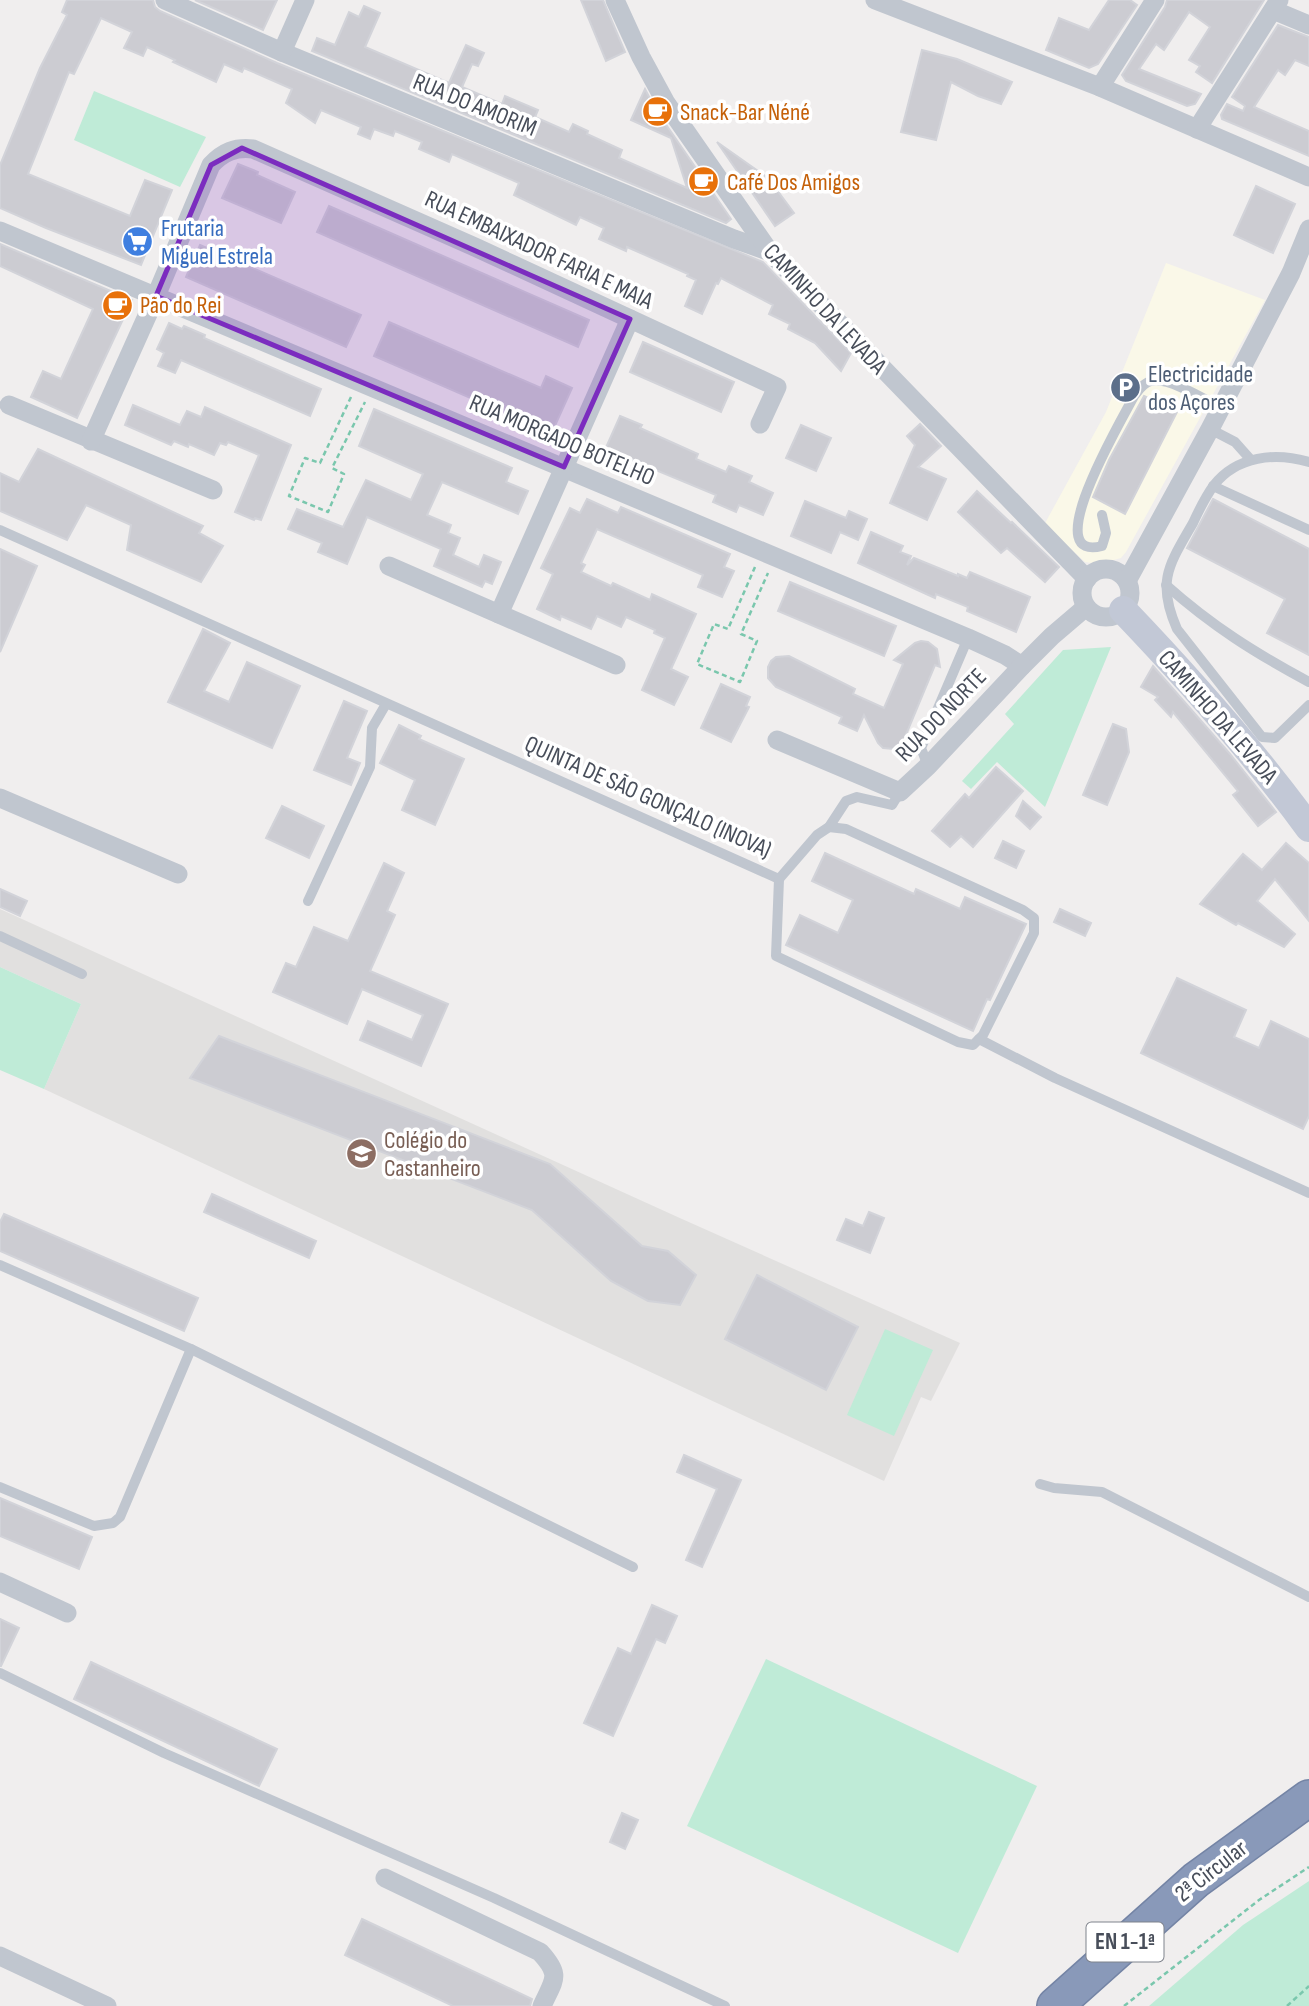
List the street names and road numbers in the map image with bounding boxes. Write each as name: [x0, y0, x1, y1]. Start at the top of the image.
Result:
street label: RUA DO AMORIM: [409, 67, 541, 143]
street label: RUA EMBAIXADOR FARIA E MAIA: [420, 184, 658, 316]
street label: CAMINHO DA LEVADA: [757, 238, 893, 381]
street label: RUA MORGADO BOTELHO: [465, 388, 659, 492]
street label: CAMINHO DA LEVADA: [1152, 644, 1284, 790]
street label: RUA DO NORTE: [889, 662, 993, 768]
street label: QUINTA DE SÃO GONÇALO (INOVA): [520, 729, 776, 865]
street label: 2ª Circular: [1169, 1834, 1253, 1908]
road number: EN 1-1ª: [1086, 1923, 1164, 1962]

